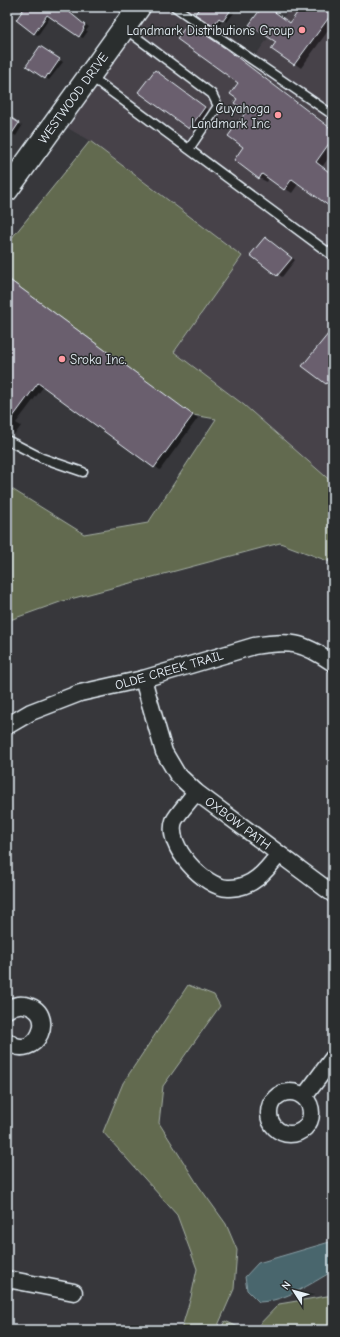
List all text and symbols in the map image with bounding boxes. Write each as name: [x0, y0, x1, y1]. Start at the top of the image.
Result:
place label: Landmark Distributions Group: [127, 23, 294, 38]
marker: Landmark Distributions Group: [297, 25, 307, 35]
street label: WESTWOOD DRIVE: [35, 49, 111, 146]
place label: Cuyahoga Landmark Inc: [191, 101, 270, 131]
marker: Cuyahoga Landmark Inc: [273, 110, 283, 120]
place label: Sroka Inc.: [70, 352, 127, 367]
marker: Sroka Inc.: [57, 354, 67, 364]
street label: OLDE CREEK TRAIL: [113, 647, 225, 693]
street label: OXBOW PATH: [202, 793, 274, 853]
north arrow: [274, 1271, 314, 1311]
text: N: [279, 1279, 294, 1292]

